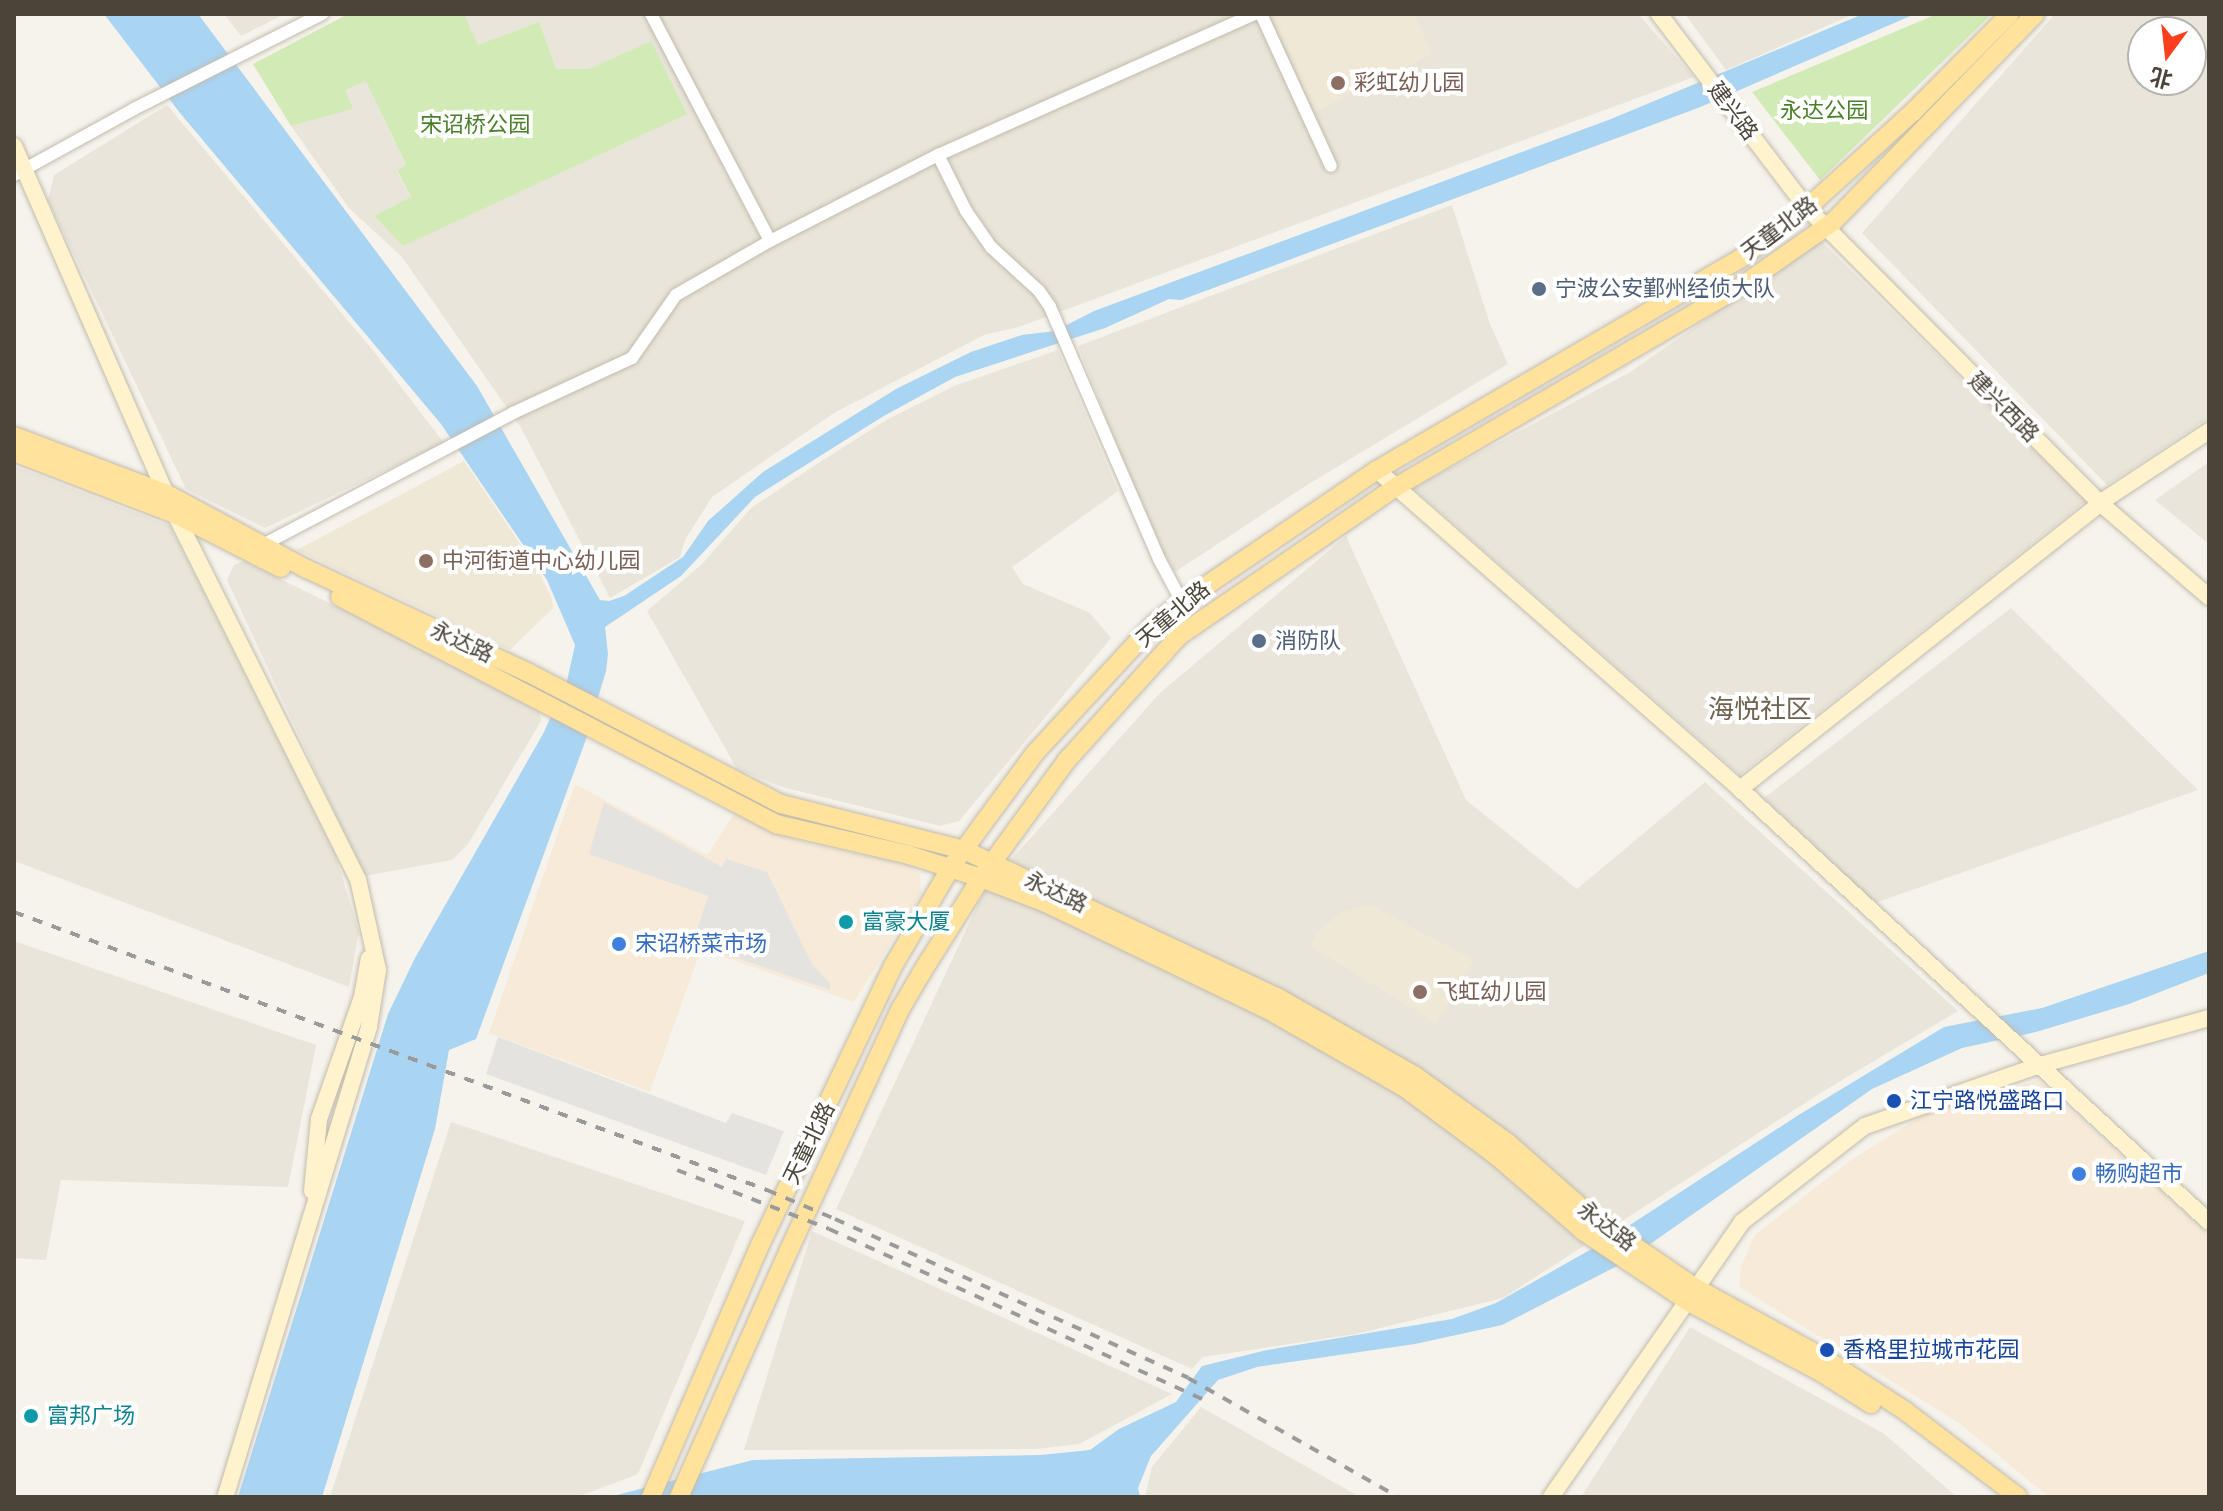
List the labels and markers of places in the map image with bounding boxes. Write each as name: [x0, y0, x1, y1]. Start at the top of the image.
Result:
place label: 彩虹幼儿园: [1354, 70, 1464, 96]
marker: 彩虹幼儿园: [1329, 74, 1347, 92]
place label: 宁波公安鄞州经侦大队: [1555, 276, 1775, 302]
marker: 宁波公安鄞州经侦大队: [1530, 280, 1548, 298]
place label: 中河街道中心幼儿园: [442, 548, 640, 574]
marker: 中河街道中心幼儿园: [417, 552, 435, 570]
place label: 消防队: [1275, 628, 1341, 654]
marker: 消防队: [1250, 632, 1268, 650]
place label: 富豪大厦: [862, 909, 950, 935]
marker: 富豪大厦: [837, 913, 855, 931]
place label: 宋诏桥菜市场: [635, 931, 767, 957]
marker: 宋诏桥菜市场: [610, 935, 628, 953]
place label: 飞虹幼儿园: [1436, 979, 1546, 1005]
marker: 飞虹幼儿园: [1411, 983, 1429, 1001]
place label: 江宁路悦盛路口: [1910, 1088, 2064, 1114]
marker: 江宁路悦盛路口: [1885, 1092, 1903, 1110]
place label: 畅购超市: [2095, 1161, 2183, 1187]
marker: 畅购超市: [2070, 1165, 2088, 1183]
place label: 香格里拉城市花园: [1843, 1337, 2019, 1363]
marker: 香格里拉城市花园: [1818, 1341, 1836, 1359]
place label: 富邦广场: [47, 1403, 135, 1429]
marker: 富邦广场: [22, 1407, 40, 1425]

